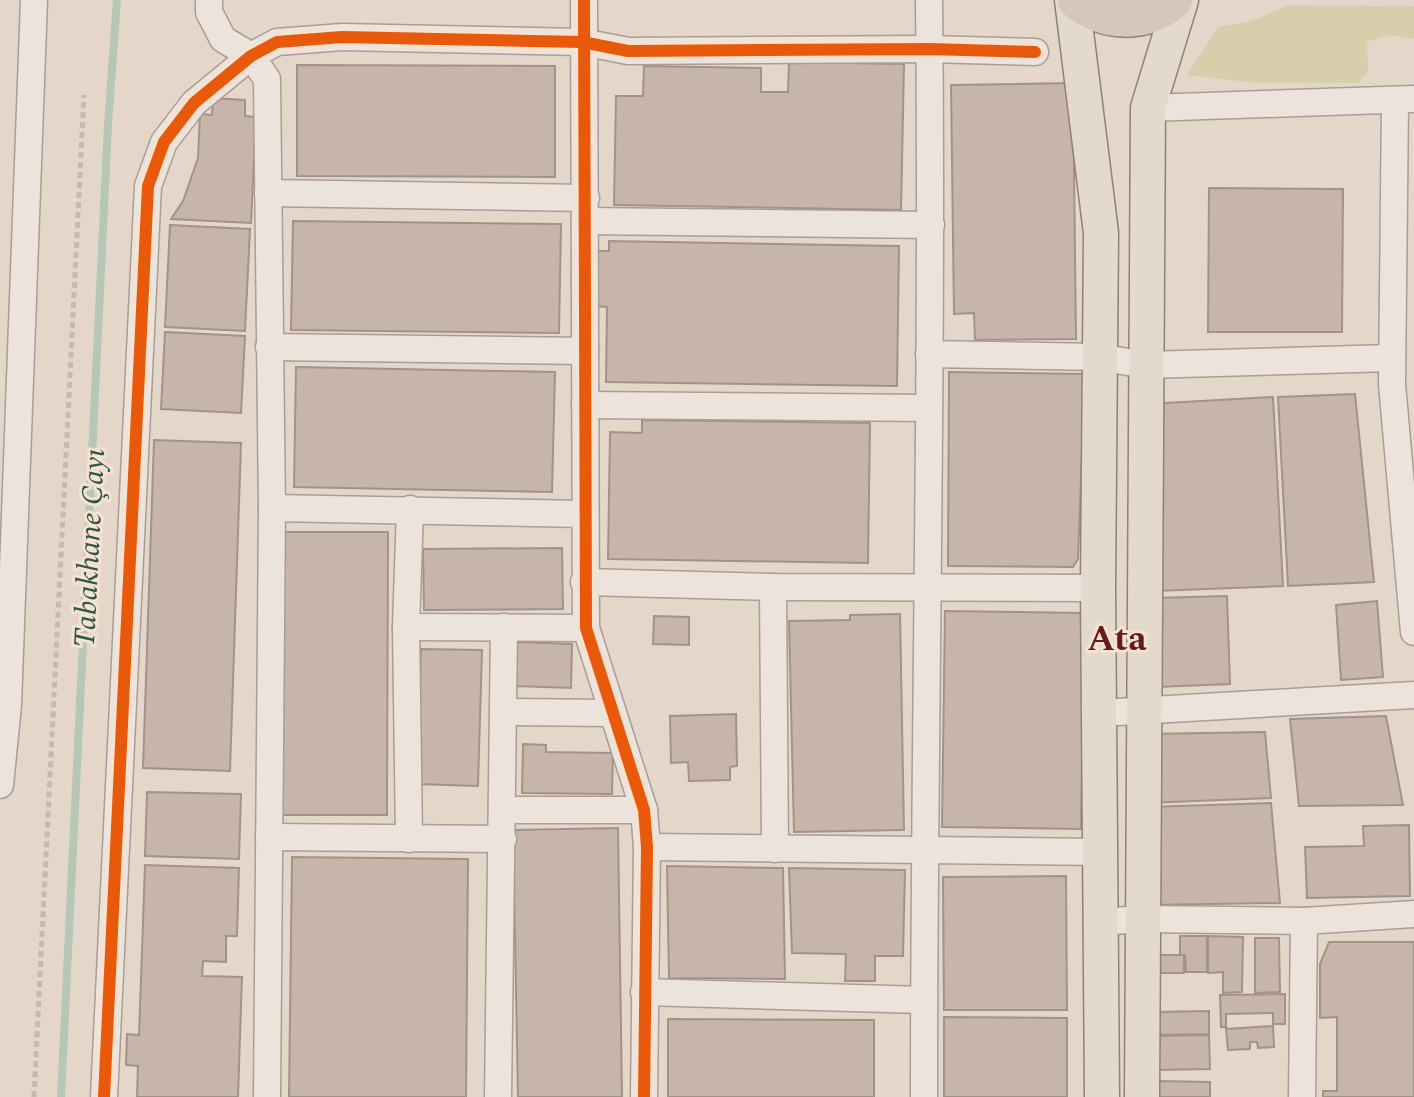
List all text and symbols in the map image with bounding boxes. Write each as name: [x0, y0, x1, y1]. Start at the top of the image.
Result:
water label: Tabakhane Çayı: [62, 447, 118, 649]
district label: Ata: [1087, 612, 1147, 667]

